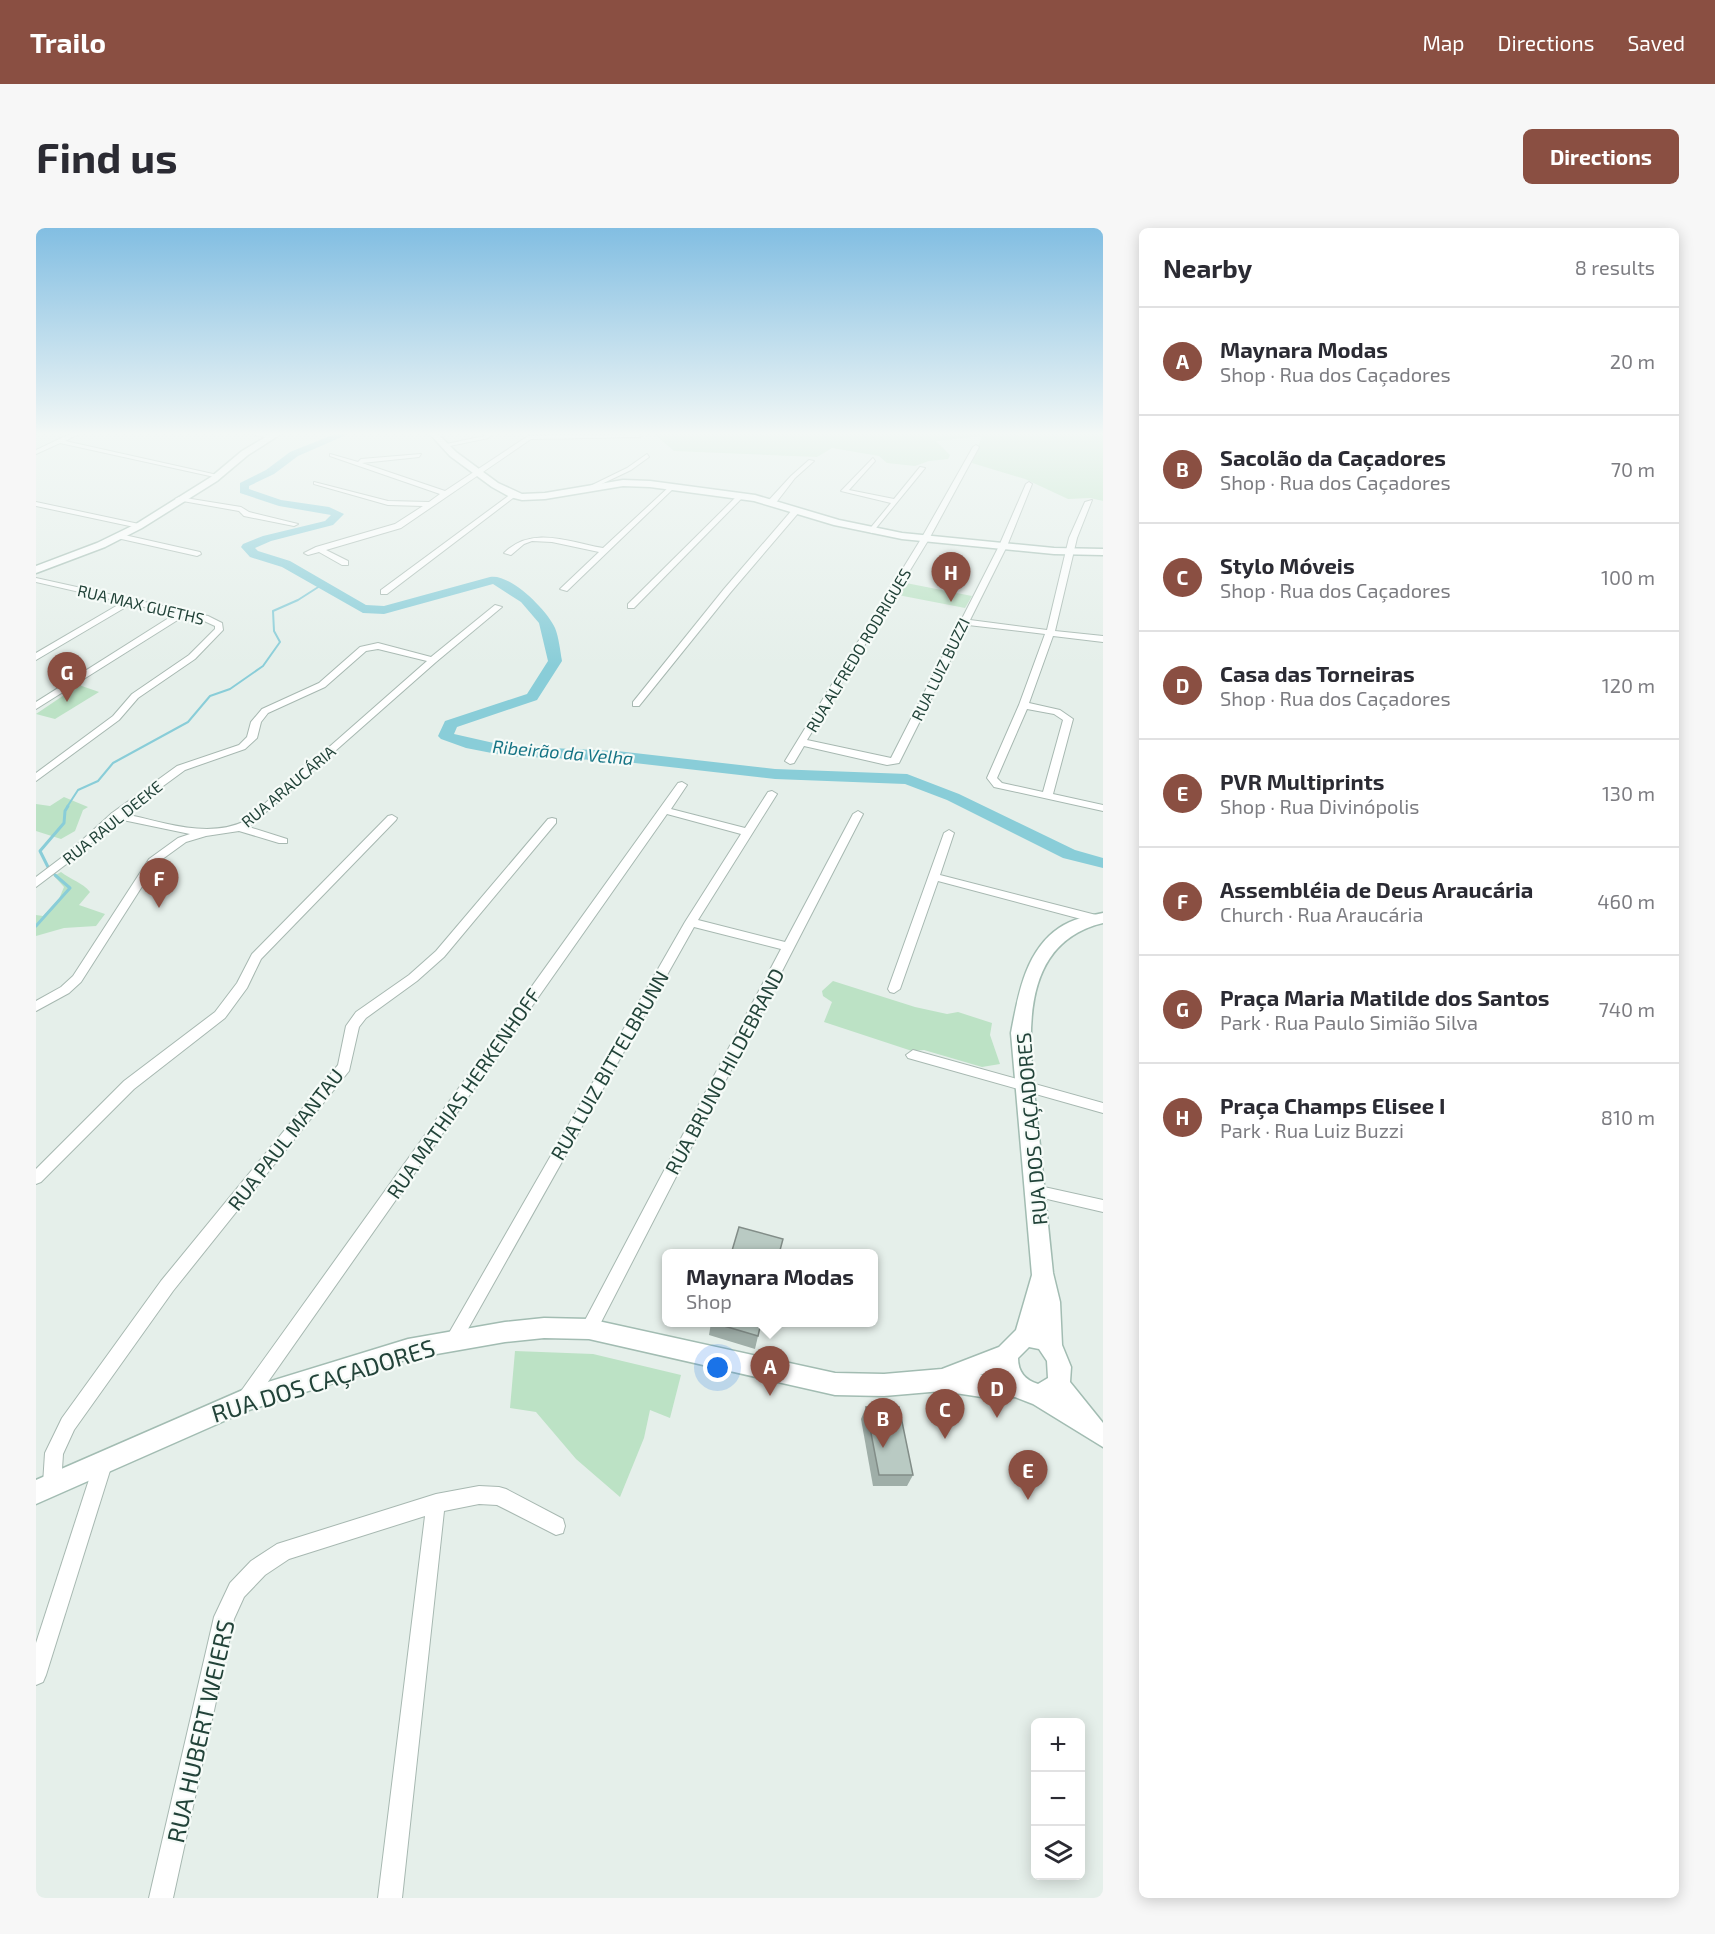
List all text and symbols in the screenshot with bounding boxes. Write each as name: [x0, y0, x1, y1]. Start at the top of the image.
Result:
text: Trailo: [30, 25, 106, 59]
text: Map: [1422, 30, 1465, 55]
text: Directions: [1498, 30, 1594, 55]
text: Saved: [1627, 30, 1685, 55]
button: Directions: [1523, 129, 1679, 184]
text: Find us: [36, 131, 178, 181]
text: Nearby: [1163, 252, 1252, 283]
text: 8 results: [1575, 255, 1655, 279]
text: Maynara Modas: [1220, 336, 1388, 362]
text: A: [1176, 349, 1189, 373]
text: 20 m: [1610, 349, 1655, 373]
text: Shop · Rua dos Caçadores: [1220, 362, 1451, 386]
text: Sacolão da Caçadores: [1220, 444, 1446, 470]
text: B: [1176, 457, 1189, 481]
text: 70 m: [1611, 457, 1655, 481]
text: Shop · Rua dos Caçadores: [1220, 470, 1451, 494]
pin: H: [932, 552, 970, 602]
text: Stylo Móveis: [1220, 552, 1355, 578]
street label: RUA ALFREDO RODRIGUES: [802, 565, 914, 735]
text: C: [1177, 565, 1188, 589]
text: 100 m: [1601, 565, 1655, 589]
text: Shop · Rua dos Caçadores: [1220, 578, 1451, 602]
street label: RUA MAX GUETHS: [76, 580, 206, 628]
street label: RUA LUIZ BUZZI: [907, 615, 973, 723]
pin: G: [48, 652, 87, 702]
text: Casa das Torneiras: [1220, 660, 1415, 686]
text: D: [1176, 673, 1189, 697]
text: 120 m: [1602, 673, 1655, 697]
text: Shop · Rua dos Caçadores: [1220, 686, 1451, 710]
water label: Ribeirão da Velha: [492, 735, 634, 769]
street label: RUA ARAUCÁRIA: [237, 741, 339, 831]
text: PVR Multiprints: [1220, 768, 1384, 794]
street label: RUA RAUL DEEKE: [58, 776, 166, 868]
text: E: [1177, 781, 1188, 805]
text: 130 m: [1602, 781, 1655, 805]
text: Shop · Rua Divinópolis: [1220, 794, 1419, 818]
pin: F: [140, 858, 178, 908]
text: Assembléia de Deus Araucária: [1220, 876, 1533, 902]
text: F: [1177, 889, 1188, 913]
text: 460 m: [1597, 889, 1655, 913]
text: Church · Rua Araucária: [1220, 902, 1424, 926]
street label: RUA BRUNO HILDEBRAND: [659, 964, 789, 1178]
street label: RUA LUIZ BITTELBRUNN: [545, 966, 673, 1164]
street label: RUA MATHIAS HERKENHOFF: [381, 983, 545, 1203]
text: Praça Maria Matilde dos Santos: [1220, 984, 1550, 1010]
text: G: [1176, 997, 1189, 1021]
text: 740 m: [1598, 997, 1655, 1021]
text: Park · Rua Paulo Simião Silva: [1220, 1010, 1478, 1034]
street label: RUA DOS CAÇADORES: [1011, 1032, 1052, 1226]
street label: RUA PAUL MANTAU: [222, 1063, 348, 1215]
text: Praça Champs Elisee I: [1220, 1092, 1445, 1118]
text: H: [1176, 1105, 1189, 1129]
text: 810 m: [1601, 1105, 1655, 1129]
text: Park · Rua Luiz Buzzi: [1220, 1118, 1404, 1142]
popup: [662, 1249, 878, 1327]
text: Maynara Modas: [686, 1263, 854, 1289]
text: Shop: [686, 1289, 732, 1313]
street label: RUA DOS CAÇADORES: [208, 1332, 438, 1429]
pin: A: [750, 1346, 790, 1396]
your location: [703, 1353, 732, 1382]
pin: D: [978, 1368, 1016, 1418]
pin: C: [926, 1390, 964, 1439]
pin: B: [864, 1398, 902, 1448]
pin: E: [1008, 1450, 1048, 1500]
street label: RUA HUBERT WEIERS: [160, 1617, 240, 1845]
map controls: [1031, 1718, 1085, 1880]
button: +: [1031, 1718, 1085, 1772]
button: −: [1031, 1772, 1085, 1826]
button: layers: [1031, 1826, 1085, 1880]

